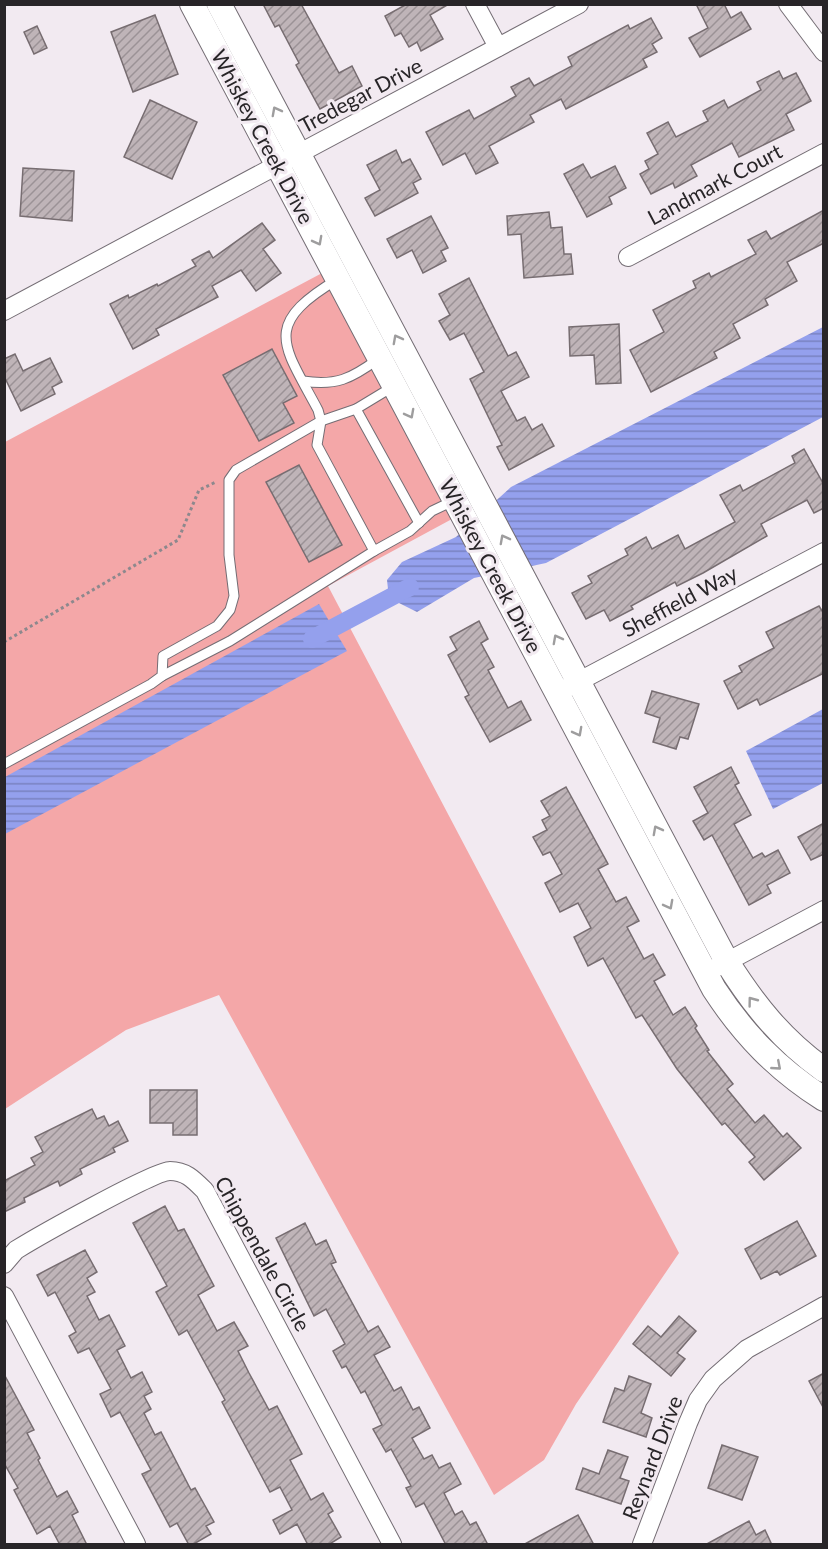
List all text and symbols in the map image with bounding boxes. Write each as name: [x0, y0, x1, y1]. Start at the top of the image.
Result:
street label: Whiskey Creek Drive: [207, 45, 320, 228]
street label: Tredegar Drive: [295, 52, 426, 137]
one-way arrow: [272, 107, 283, 117]
street label: Landmark Court: [643, 138, 786, 230]
one-way arrow: [311, 235, 322, 246]
one-way arrow: [393, 334, 404, 345]
one-way arrow: [402, 407, 414, 418]
street label: Whiskey Creek Drive: [435, 474, 548, 657]
one-way arrow: [499, 535, 511, 546]
street label: Sheffield Way: [617, 560, 741, 642]
one-way arrow: [552, 635, 564, 646]
one-way arrow: [571, 726, 582, 737]
one-way arrow: [653, 826, 664, 837]
one-way arrow: [662, 899, 674, 910]
one-way arrow: [748, 996, 759, 1007]
one-way arrow: [770, 1059, 781, 1070]
street label: Chippendale Circle: [210, 1172, 316, 1335]
street label: Reynard Drive: [617, 1392, 687, 1523]

